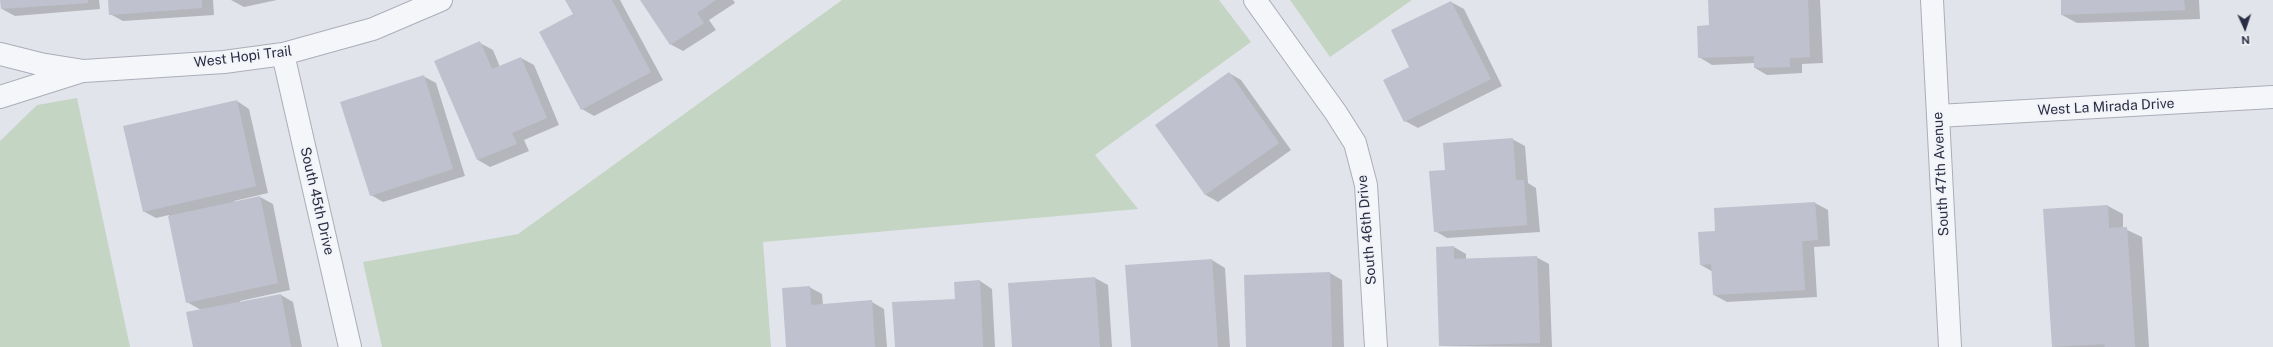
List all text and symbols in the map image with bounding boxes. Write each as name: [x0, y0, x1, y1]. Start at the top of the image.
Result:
north arrow: [2225, 8, 2265, 48]
text: N: [2241, 34, 2250, 46]
street label: West Hopi Trail: [193, 43, 293, 71]
street label: West La Mirada Drive: [2037, 95, 2175, 119]
street label: South 47th Avenue: [1929, 111, 1953, 237]
street label: South 45th Drive: [296, 145, 338, 257]
street label: South 46th Drive: [1354, 174, 1380, 286]

